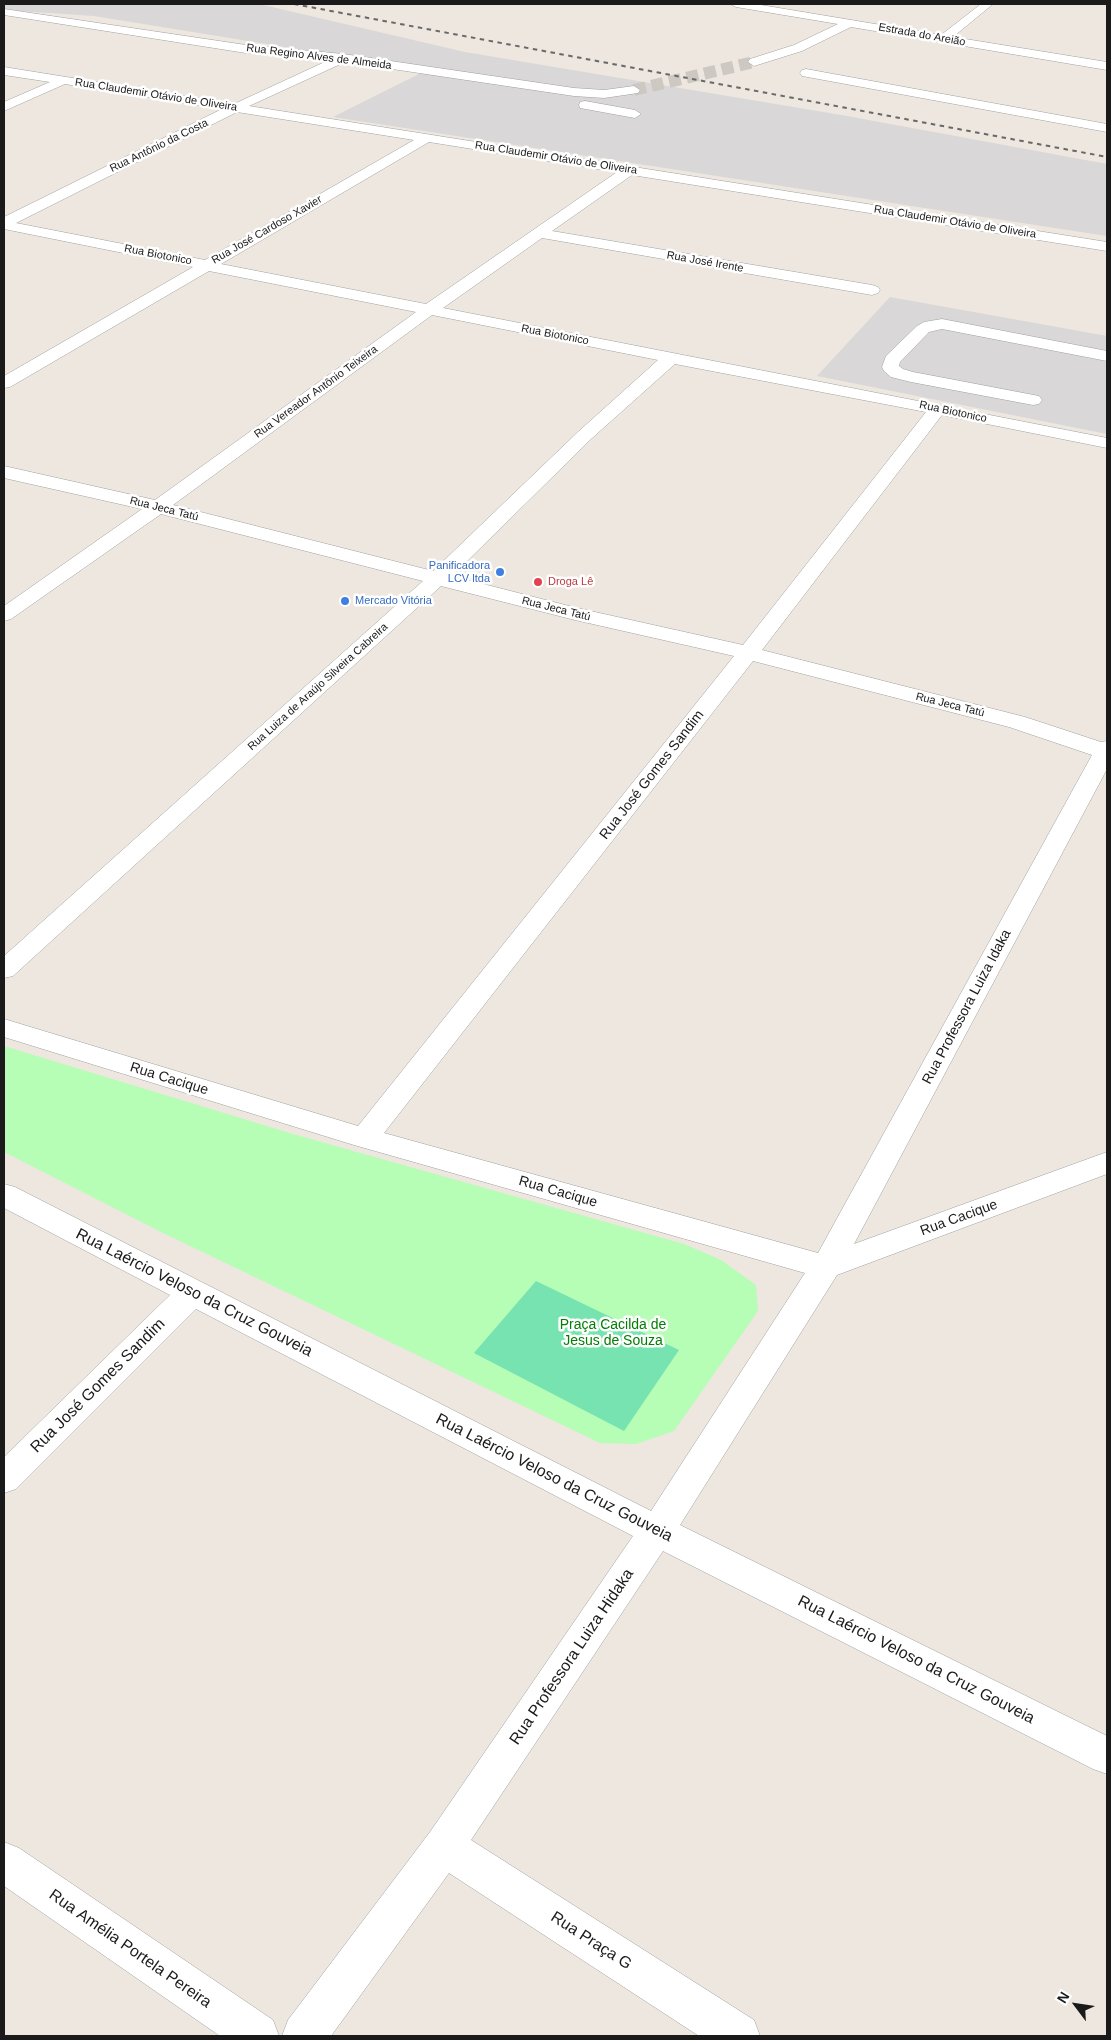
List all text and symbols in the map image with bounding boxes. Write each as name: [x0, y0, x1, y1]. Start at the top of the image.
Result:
street label: Estrada do Areião: [877, 21, 967, 49]
street label: Rua Regino Alves de Almeida: [246, 42, 392, 72]
street label: Rua Claudemir Otávio de Oliveira: [74, 76, 238, 114]
street label: Rua Antônio da Costa: [108, 116, 210, 176]
street label: Rua Claudemir Otávio de Oliveira: [474, 139, 638, 177]
street label: Rua José Cardoso Xavier: [209, 193, 325, 267]
street label: Rua Claudemir Otávio de Oliveira: [873, 203, 1037, 241]
street label: Rua Biotonico: [123, 242, 193, 268]
street label: Rua José Irente: [666, 249, 744, 275]
street label: Rua Biotonico: [520, 322, 590, 348]
street label: Rua Vereador Antônio Teixeira: [252, 343, 380, 441]
street label: Rua Biotonico: [918, 398, 988, 426]
street label: Rua Jeca Tatú: [128, 494, 200, 524]
place label: Panificadora LCV ltda: [429, 559, 490, 585]
marker: Panificadora LCV ltda: [494, 566, 506, 578]
place label: Droga Lê: [548, 575, 593, 589]
marker: Droga Lê: [532, 576, 544, 588]
place label: Mercado Vitória: [355, 594, 432, 608]
street label: Rua Jeca Tatú: [520, 594, 592, 624]
marker: Mercado Vitória: [339, 595, 351, 607]
street label: Rua Luiza de Araújo Silveira Cabreira: [245, 621, 391, 753]
street label: Rua Jeca Tatú: [914, 690, 986, 720]
street label: Rua José Gomes Sandim: [596, 707, 708, 843]
street label: Rua Professora Luiza Idaka: [919, 927, 1015, 1087]
street label: Rua Cacique: [128, 1059, 210, 1099]
street label: Rua Cacique: [517, 1173, 599, 1211]
street label: Rua Cacique: [918, 1196, 1000, 1240]
street label: Rua Laércio Veloso da Cruz Gouveia: [72, 1225, 316, 1361]
street label: Rua José Gomes Sandim: [27, 1315, 169, 1457]
park label: Praça Cacilda de Jesus de Souza: [560, 1317, 666, 1350]
street label: Rua Laércio Veloso da Cruz Gouveia: [432, 1410, 676, 1546]
street label: Rua Professora Luiza Hidaka: [506, 1565, 638, 1749]
street label: Rua Laércio Veloso da Cruz Gouveia: [794, 1592, 1038, 1728]
street label: Rua Amélia Portela Pereira: [45, 1886, 215, 2012]
street label: Rua Praça G: [547, 1908, 635, 1974]
north arrow: [1051, 1980, 1101, 2030]
text: N: [1054, 1989, 1073, 2006]

